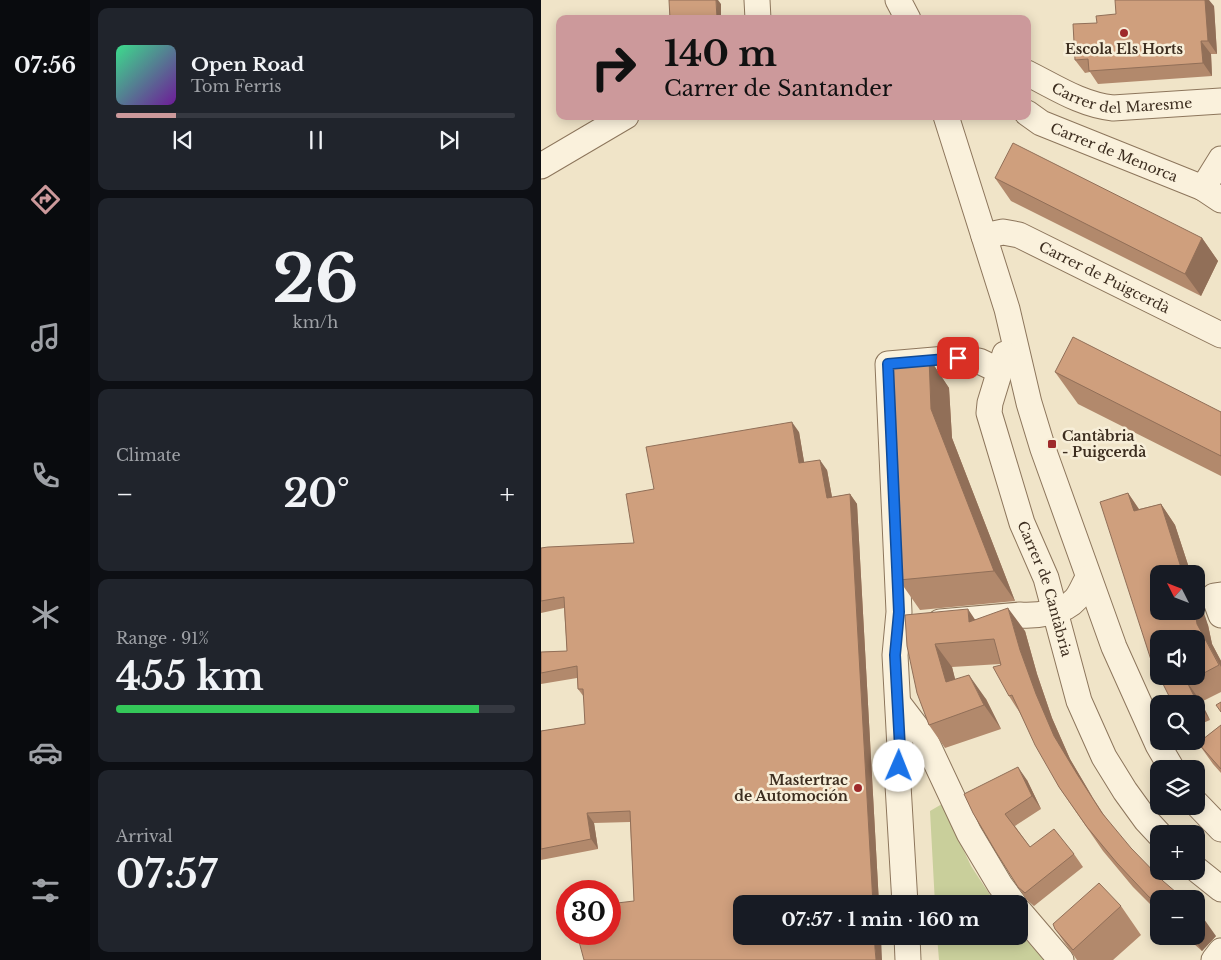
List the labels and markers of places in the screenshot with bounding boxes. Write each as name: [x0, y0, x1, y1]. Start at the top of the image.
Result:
marker: Escola Els Horts: [1118, 27, 1130, 39]
place label: Escola Els Horts: [1065, 40, 1183, 58]
pin: [937, 337, 979, 379]
place label: Cantàbria - Puigcerdà: [1062, 427, 1146, 461]
marker: Cantàbria - Puigcerdà: [1046, 438, 1058, 450]
place label: Mastertrac de Automoción: [734, 771, 848, 805]
marker: Mastertrac de Automoción: [852, 782, 864, 794]

